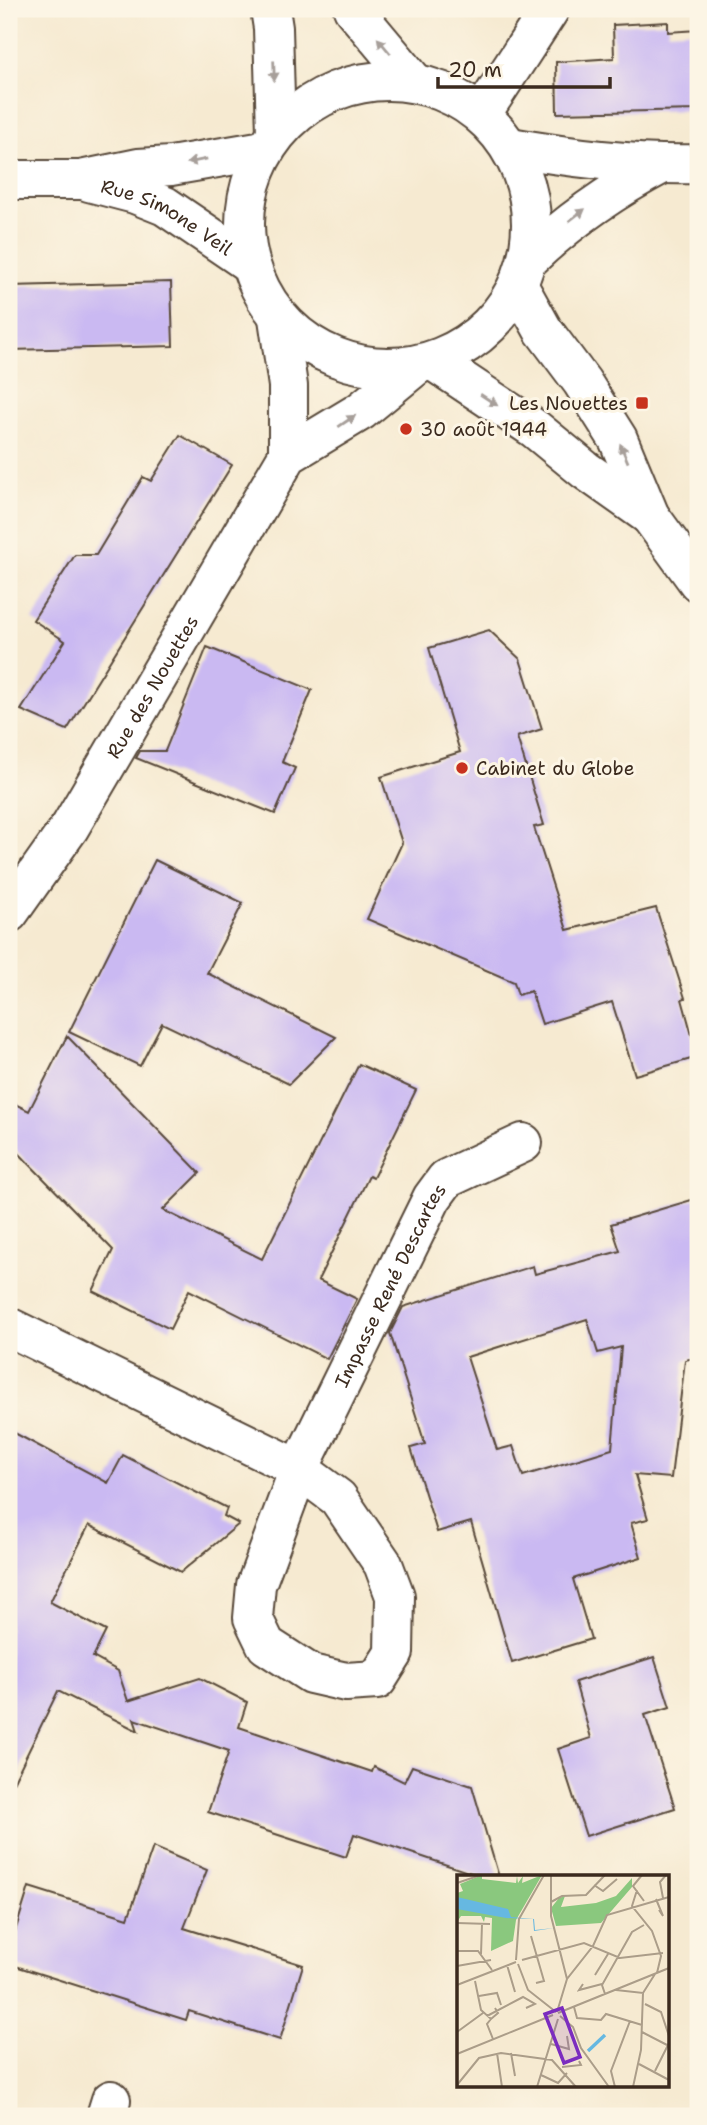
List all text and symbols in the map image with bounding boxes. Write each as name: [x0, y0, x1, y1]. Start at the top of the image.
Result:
one-way arrow: [377, 38, 392, 55]
scale bar: [438, 46, 609, 90]
text: 20 m: [448, 56, 502, 84]
one-way arrow: [268, 60, 279, 82]
one-way arrow: [185, 156, 207, 167]
street label: Rue Simone Veil: [98, 173, 238, 261]
one-way arrow: [568, 208, 586, 222]
place label: Les Nouettes: [509, 391, 628, 416]
one-way arrow: [479, 393, 499, 406]
marker: Les Nouettes: [634, 395, 650, 411]
one-way arrow: [338, 414, 356, 428]
place label: 30 août 1944: [420, 417, 547, 442]
marker: 30 août 1944: [398, 421, 414, 437]
one-way arrow: [618, 442, 629, 463]
street label: Rue des Nouettes: [101, 611, 204, 763]
place label: Cabinet du Globe: [476, 756, 634, 781]
marker: Cabinet du Globe: [454, 760, 470, 776]
street label: Impasse René Descartes: [329, 1178, 451, 1391]
inset map: [457, 1875, 668, 2086]

